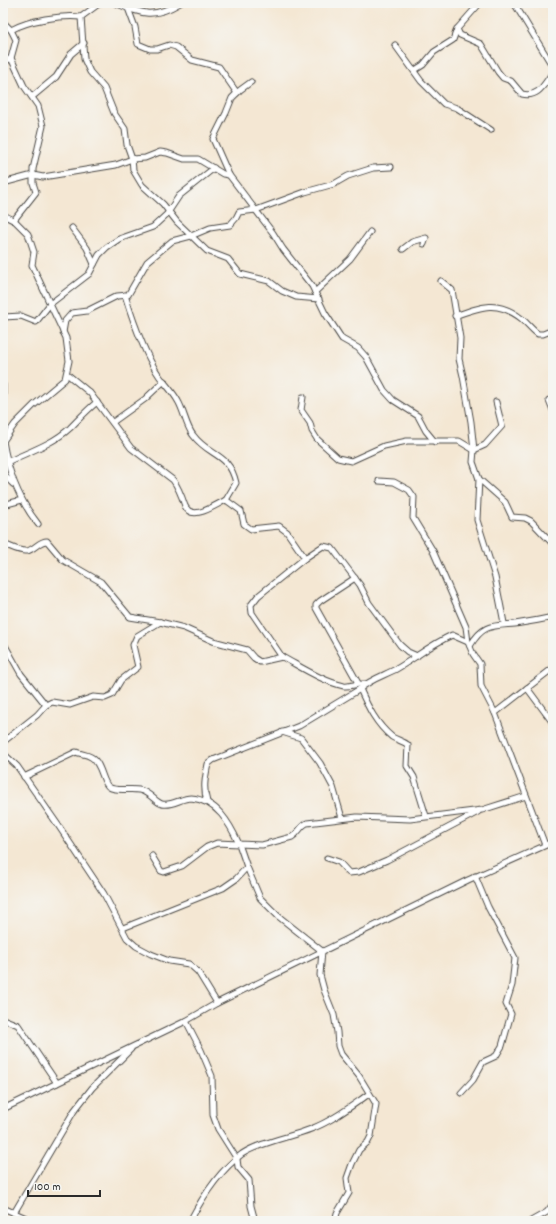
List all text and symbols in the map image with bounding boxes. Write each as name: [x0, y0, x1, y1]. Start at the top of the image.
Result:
scale bar: [28, 1172, 100, 1198]
text: 100 m: [34, 1179, 61, 1196]

